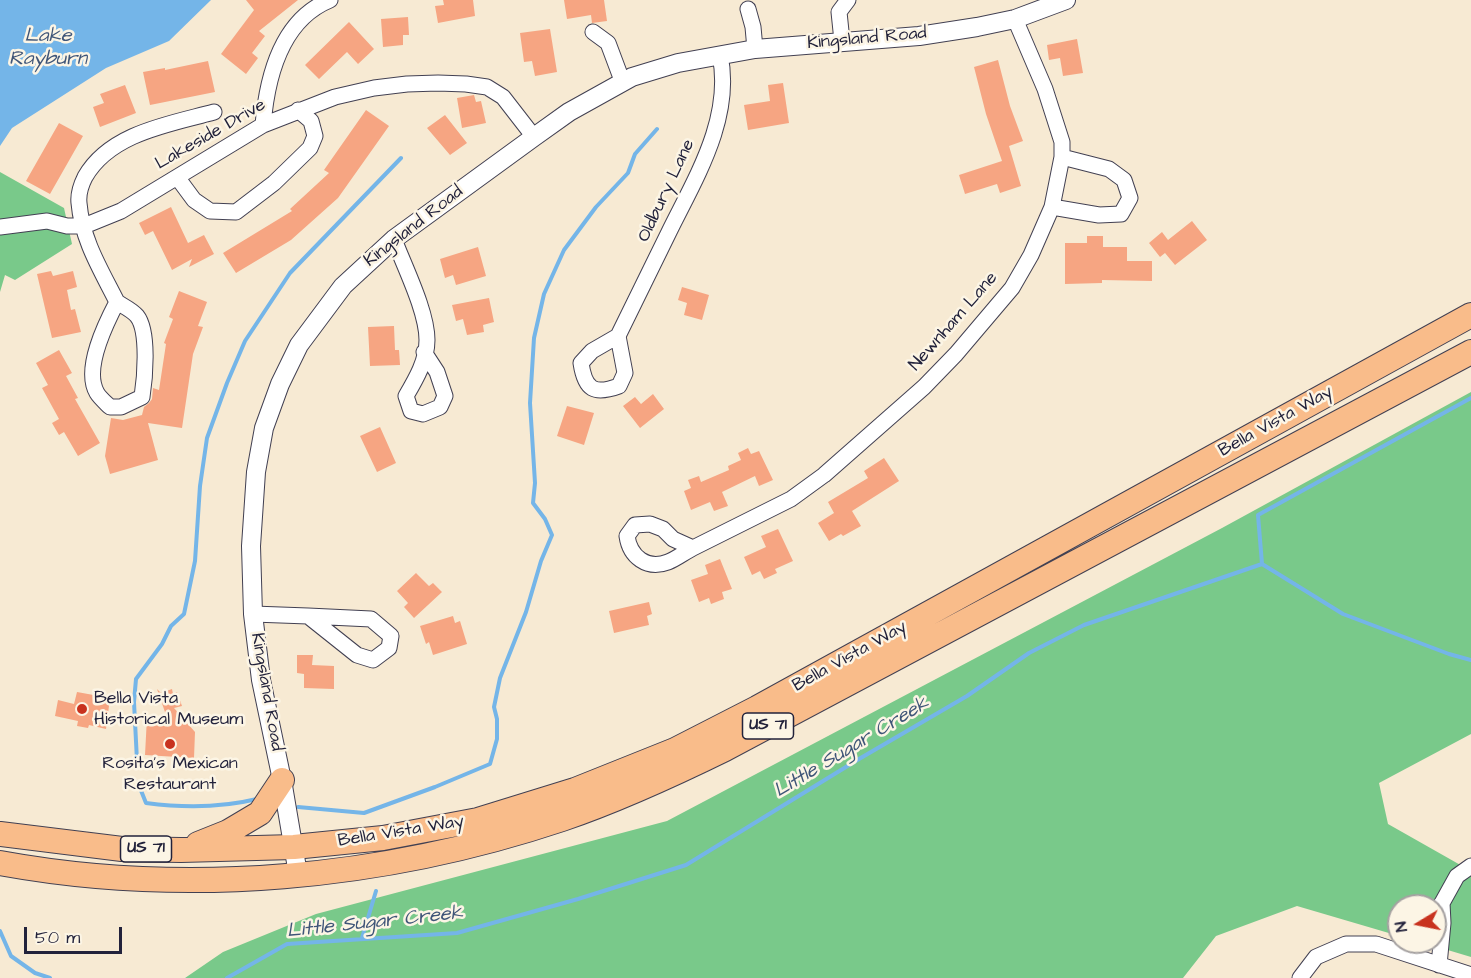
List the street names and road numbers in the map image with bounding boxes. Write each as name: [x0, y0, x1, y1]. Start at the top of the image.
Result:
street label: Kingsland Road: [806, 23, 928, 55]
street label: Lakeside Drive: [152, 95, 270, 175]
street label: Oldbury Lane: [634, 136, 700, 246]
street label: Kingsland Road: [360, 182, 468, 272]
street label: Newnham Lane: [905, 268, 1003, 376]
street label: Bella Vista Way: [1215, 382, 1337, 462]
street label: Bella Vista Way: [789, 617, 911, 697]
street label: Kingsland Road: [245, 631, 287, 753]
road number: US 71: [742, 713, 794, 739]
street label: Bella Vista Way: [336, 811, 466, 853]
road number: US 71: [120, 836, 172, 862]

